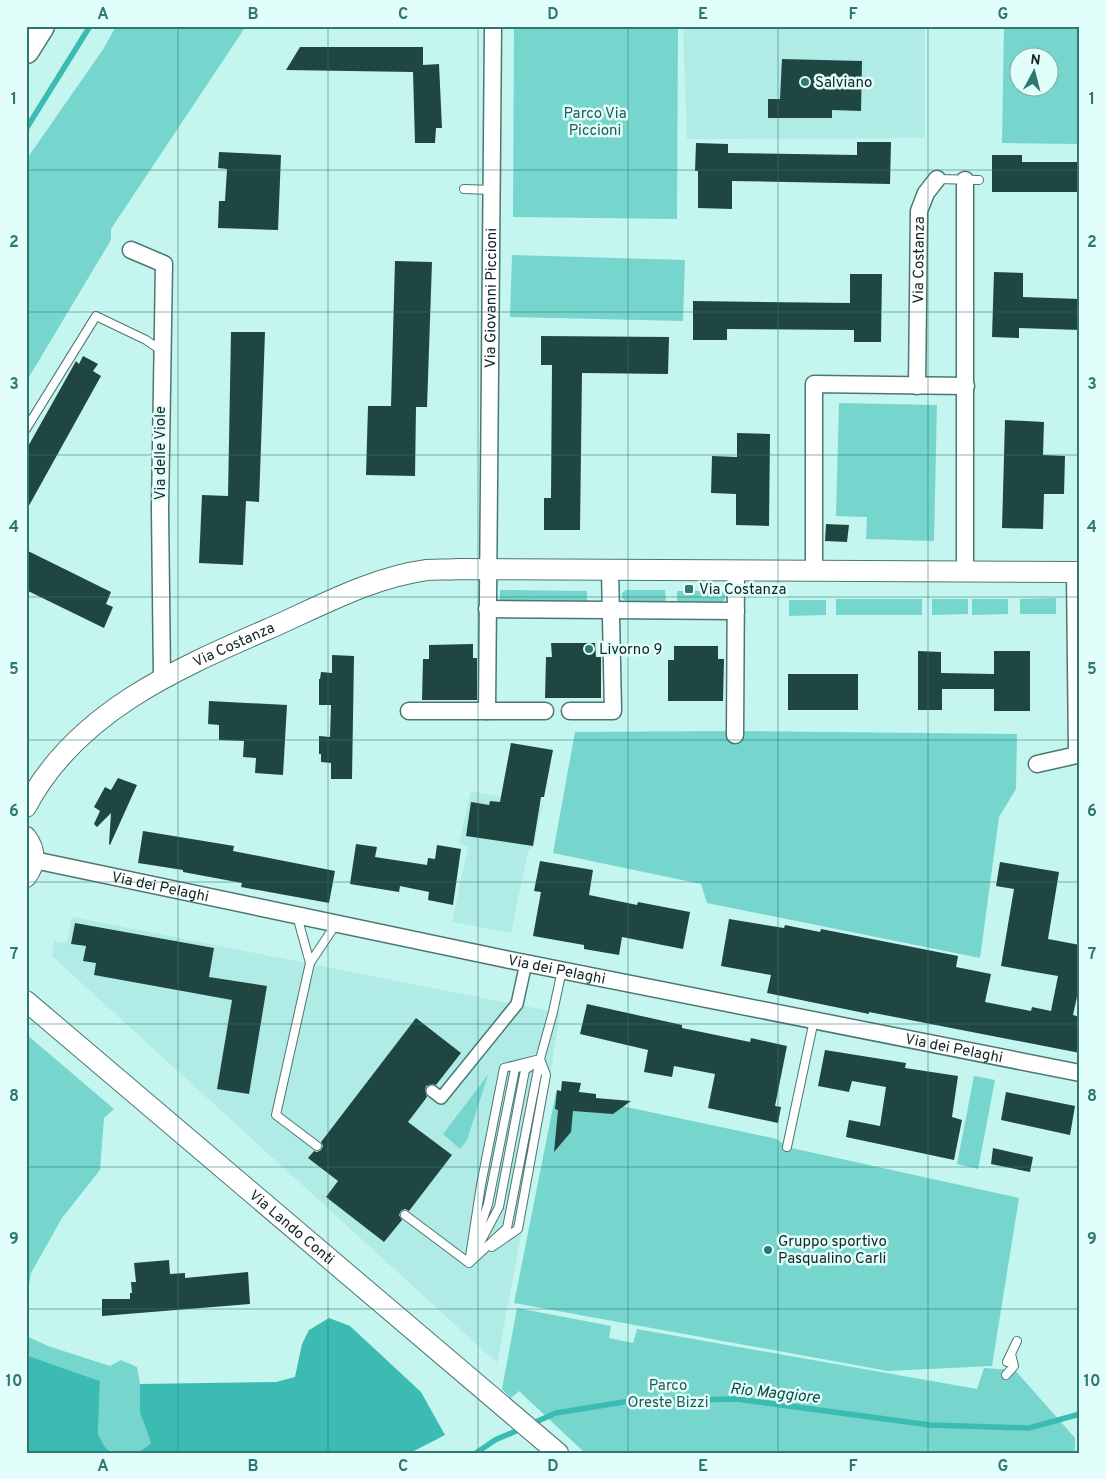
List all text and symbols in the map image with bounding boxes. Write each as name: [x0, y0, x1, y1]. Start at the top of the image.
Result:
text: A: [97, 5, 109, 25]
text: B: [247, 5, 259, 25]
text: C: [398, 5, 408, 25]
text: D: [547, 5, 559, 25]
text: E: [698, 5, 708, 25]
text: F: [848, 5, 858, 25]
text: G: [998, 5, 1008, 25]
north arrow: [1008, 48, 1058, 98]
text: N: [1029, 52, 1041, 70]
place label: Salviano: [815, 74, 872, 93]
marker: Salviano: [799, 76, 811, 88]
text: 1: [11, 90, 17, 110]
text: 1: [1089, 90, 1095, 110]
park label: Parco Via Piccioni: [563, 105, 627, 141]
street label: Via Costanza: [910, 216, 930, 304]
street label: Via Giovanni Piccioni: [482, 228, 502, 368]
text: 2: [9, 233, 19, 253]
text: 2: [1087, 233, 1097, 253]
text: 3: [9, 375, 19, 395]
text: 3: [1087, 375, 1097, 395]
street label: Via delle Viole: [152, 406, 171, 500]
text: 4: [9, 518, 19, 538]
text: 4: [1087, 518, 1097, 538]
place label: Via Costanza: [699, 581, 786, 600]
marker: Via Costanza: [683, 583, 695, 595]
street label: Via Costanza: [190, 619, 278, 673]
place label: Livorno 9: [599, 641, 662, 660]
marker: Livorno 9: [583, 643, 595, 655]
text: 5: [9, 660, 19, 680]
text: 5: [1087, 660, 1097, 680]
text: 6: [9, 802, 19, 822]
text: 6: [1087, 802, 1097, 822]
street label: Via dei Pelaghi: [109, 868, 210, 908]
text: 7: [10, 945, 18, 965]
text: 7: [1088, 945, 1096, 965]
street label: Via dei Pelaghi: [506, 952, 607, 990]
street label: Via dei Pelaghi: [903, 1031, 1004, 1068]
text: 8: [9, 1087, 19, 1107]
text: 8: [1087, 1087, 1097, 1107]
street label: Via Lando Conti: [244, 1187, 338, 1270]
text: 9: [9, 1230, 19, 1250]
text: 9: [1087, 1230, 1097, 1250]
place label: Gruppo sportivo Pasqualino Carli: [778, 1233, 887, 1269]
marker: Gruppo sportivo Pasqualino Carli: [762, 1244, 774, 1256]
text: 10: [6, 1372, 22, 1392]
text: 10: [1084, 1372, 1100, 1392]
park label: Parco Oreste Bizzi: [628, 1377, 709, 1413]
water label: Rio Maggiore: [729, 1379, 821, 1409]
text: A: [97, 1457, 109, 1477]
text: B: [247, 1457, 259, 1477]
text: C: [398, 1457, 408, 1477]
text: D: [547, 1457, 559, 1477]
text: E: [698, 1457, 708, 1477]
text: F: [848, 1457, 858, 1477]
text: G: [998, 1457, 1008, 1477]

